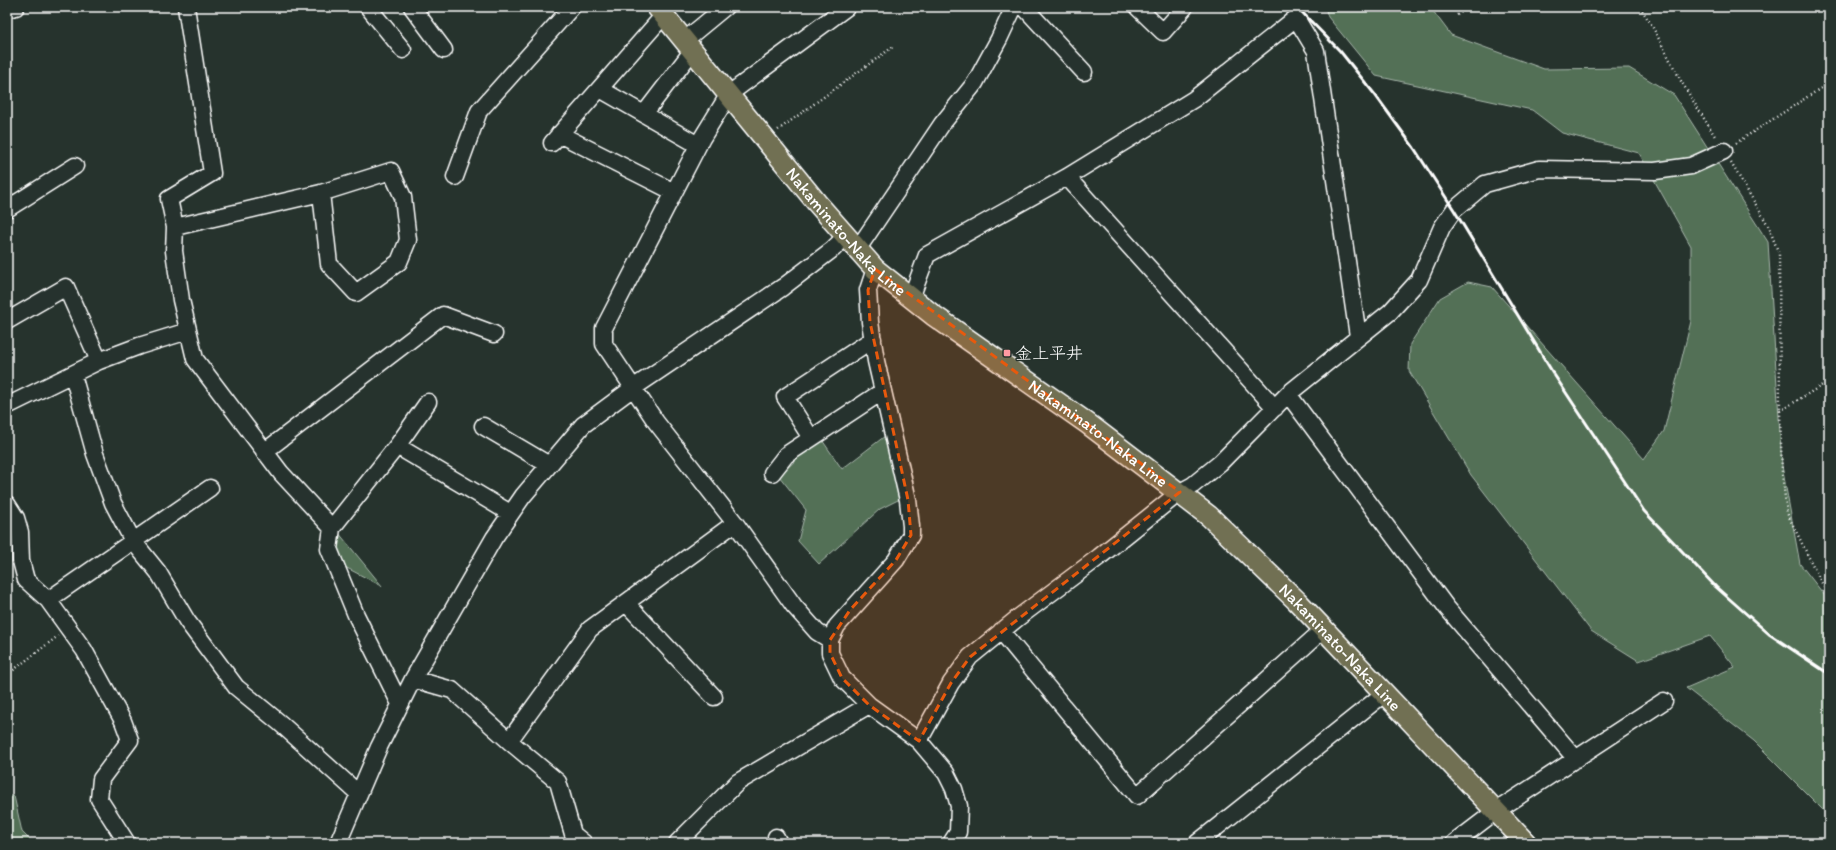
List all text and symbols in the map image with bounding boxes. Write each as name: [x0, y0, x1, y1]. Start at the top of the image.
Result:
street label: Nakaminato-Naka Line: [782, 163, 910, 300]
place label: 金上平井: [1015, 343, 1083, 363]
marker: 金上平井: [1002, 348, 1012, 358]
street label: Nakaminato-Naka Line: [1025, 375, 1172, 491]
street label: Nakaminato-Naka Line: [1275, 579, 1406, 715]

